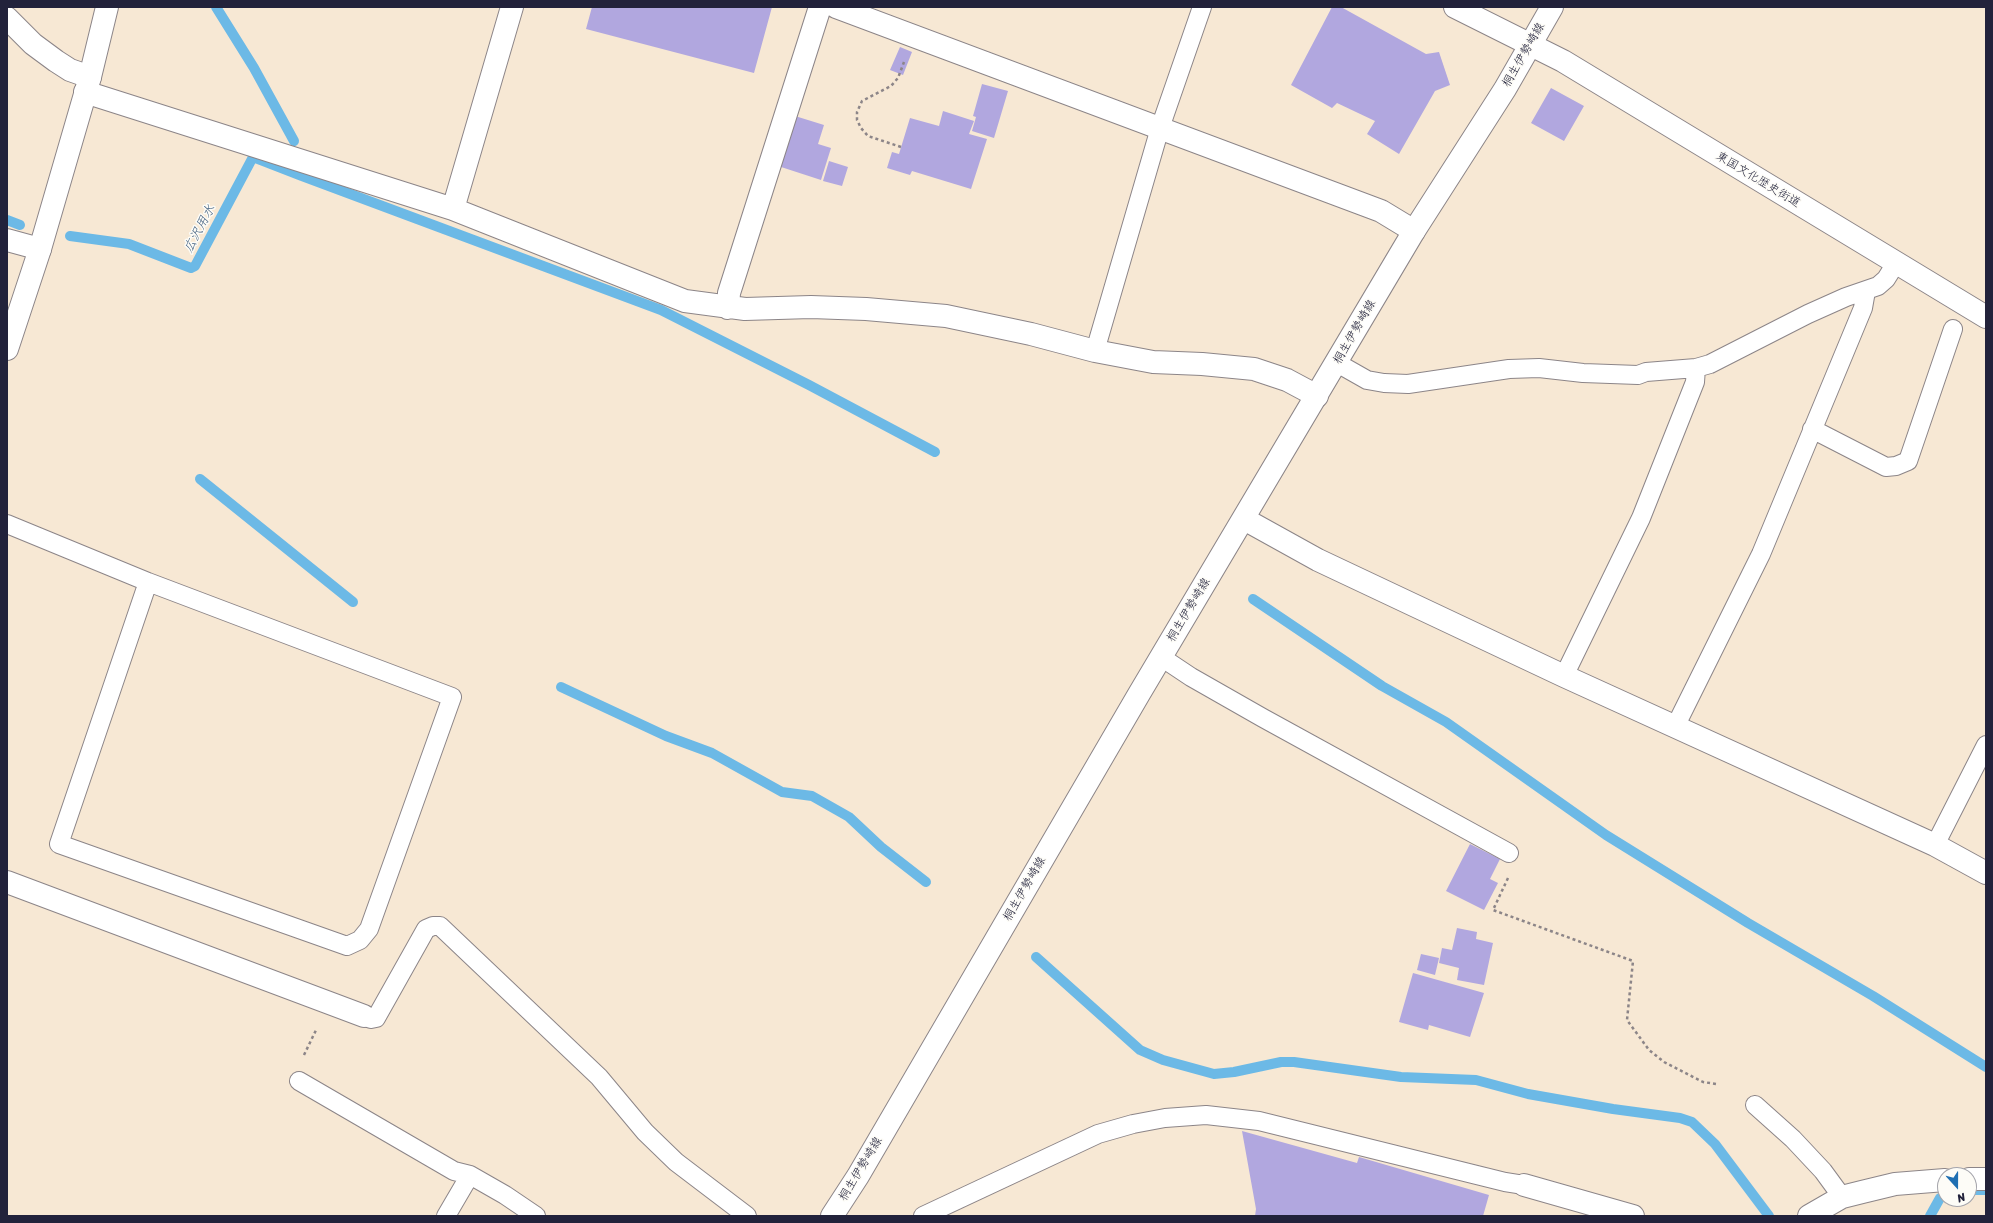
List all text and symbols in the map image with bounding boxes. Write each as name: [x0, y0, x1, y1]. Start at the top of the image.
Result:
street label: 桐生伊勢崎線: [1500, 20, 1548, 90]
street label: 東国文化歴史街道: [1713, 149, 1803, 211]
water label: 広沢用水: [181, 202, 219, 256]
street label: 桐生伊勢崎線: [1331, 297, 1379, 367]
street label: 桐生伊勢崎線: [1164, 575, 1214, 645]
street label: 桐生伊勢崎線: [1001, 854, 1049, 924]
street label: 桐生伊勢崎線: [836, 1134, 886, 1204]
north arrow: [1937, 1167, 1977, 1207]
text: N: [1954, 1188, 1968, 1208]

